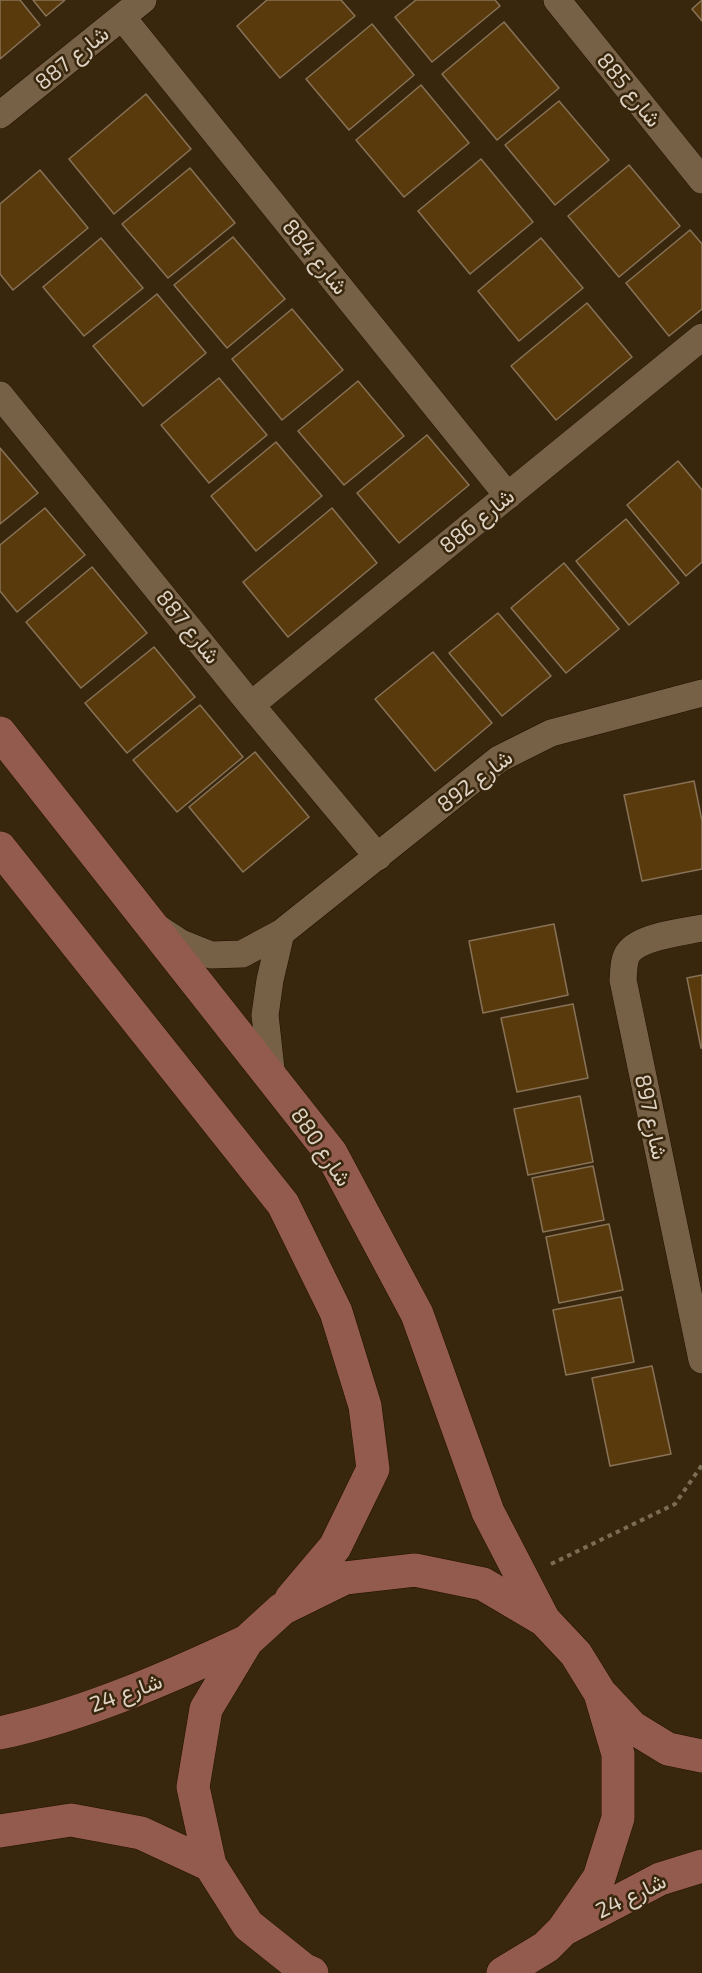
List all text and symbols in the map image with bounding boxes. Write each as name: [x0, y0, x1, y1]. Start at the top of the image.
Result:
street label: شارع 887: [30, 20, 114, 96]
street label: شارع 885: [591, 48, 667, 132]
street label: شارع 884: [277, 214, 353, 300]
street label: شارع 886: [434, 483, 520, 559]
street label: شارع 887: [150, 585, 226, 669]
street label: شارع 892: [432, 744, 518, 818]
street label: شارع 897: [629, 1072, 673, 1162]
street label: شارع 880: [285, 1103, 357, 1191]
street label: شارع 24: [86, 1668, 166, 1718]
street label: شارع 24: [591, 1868, 671, 1924]

